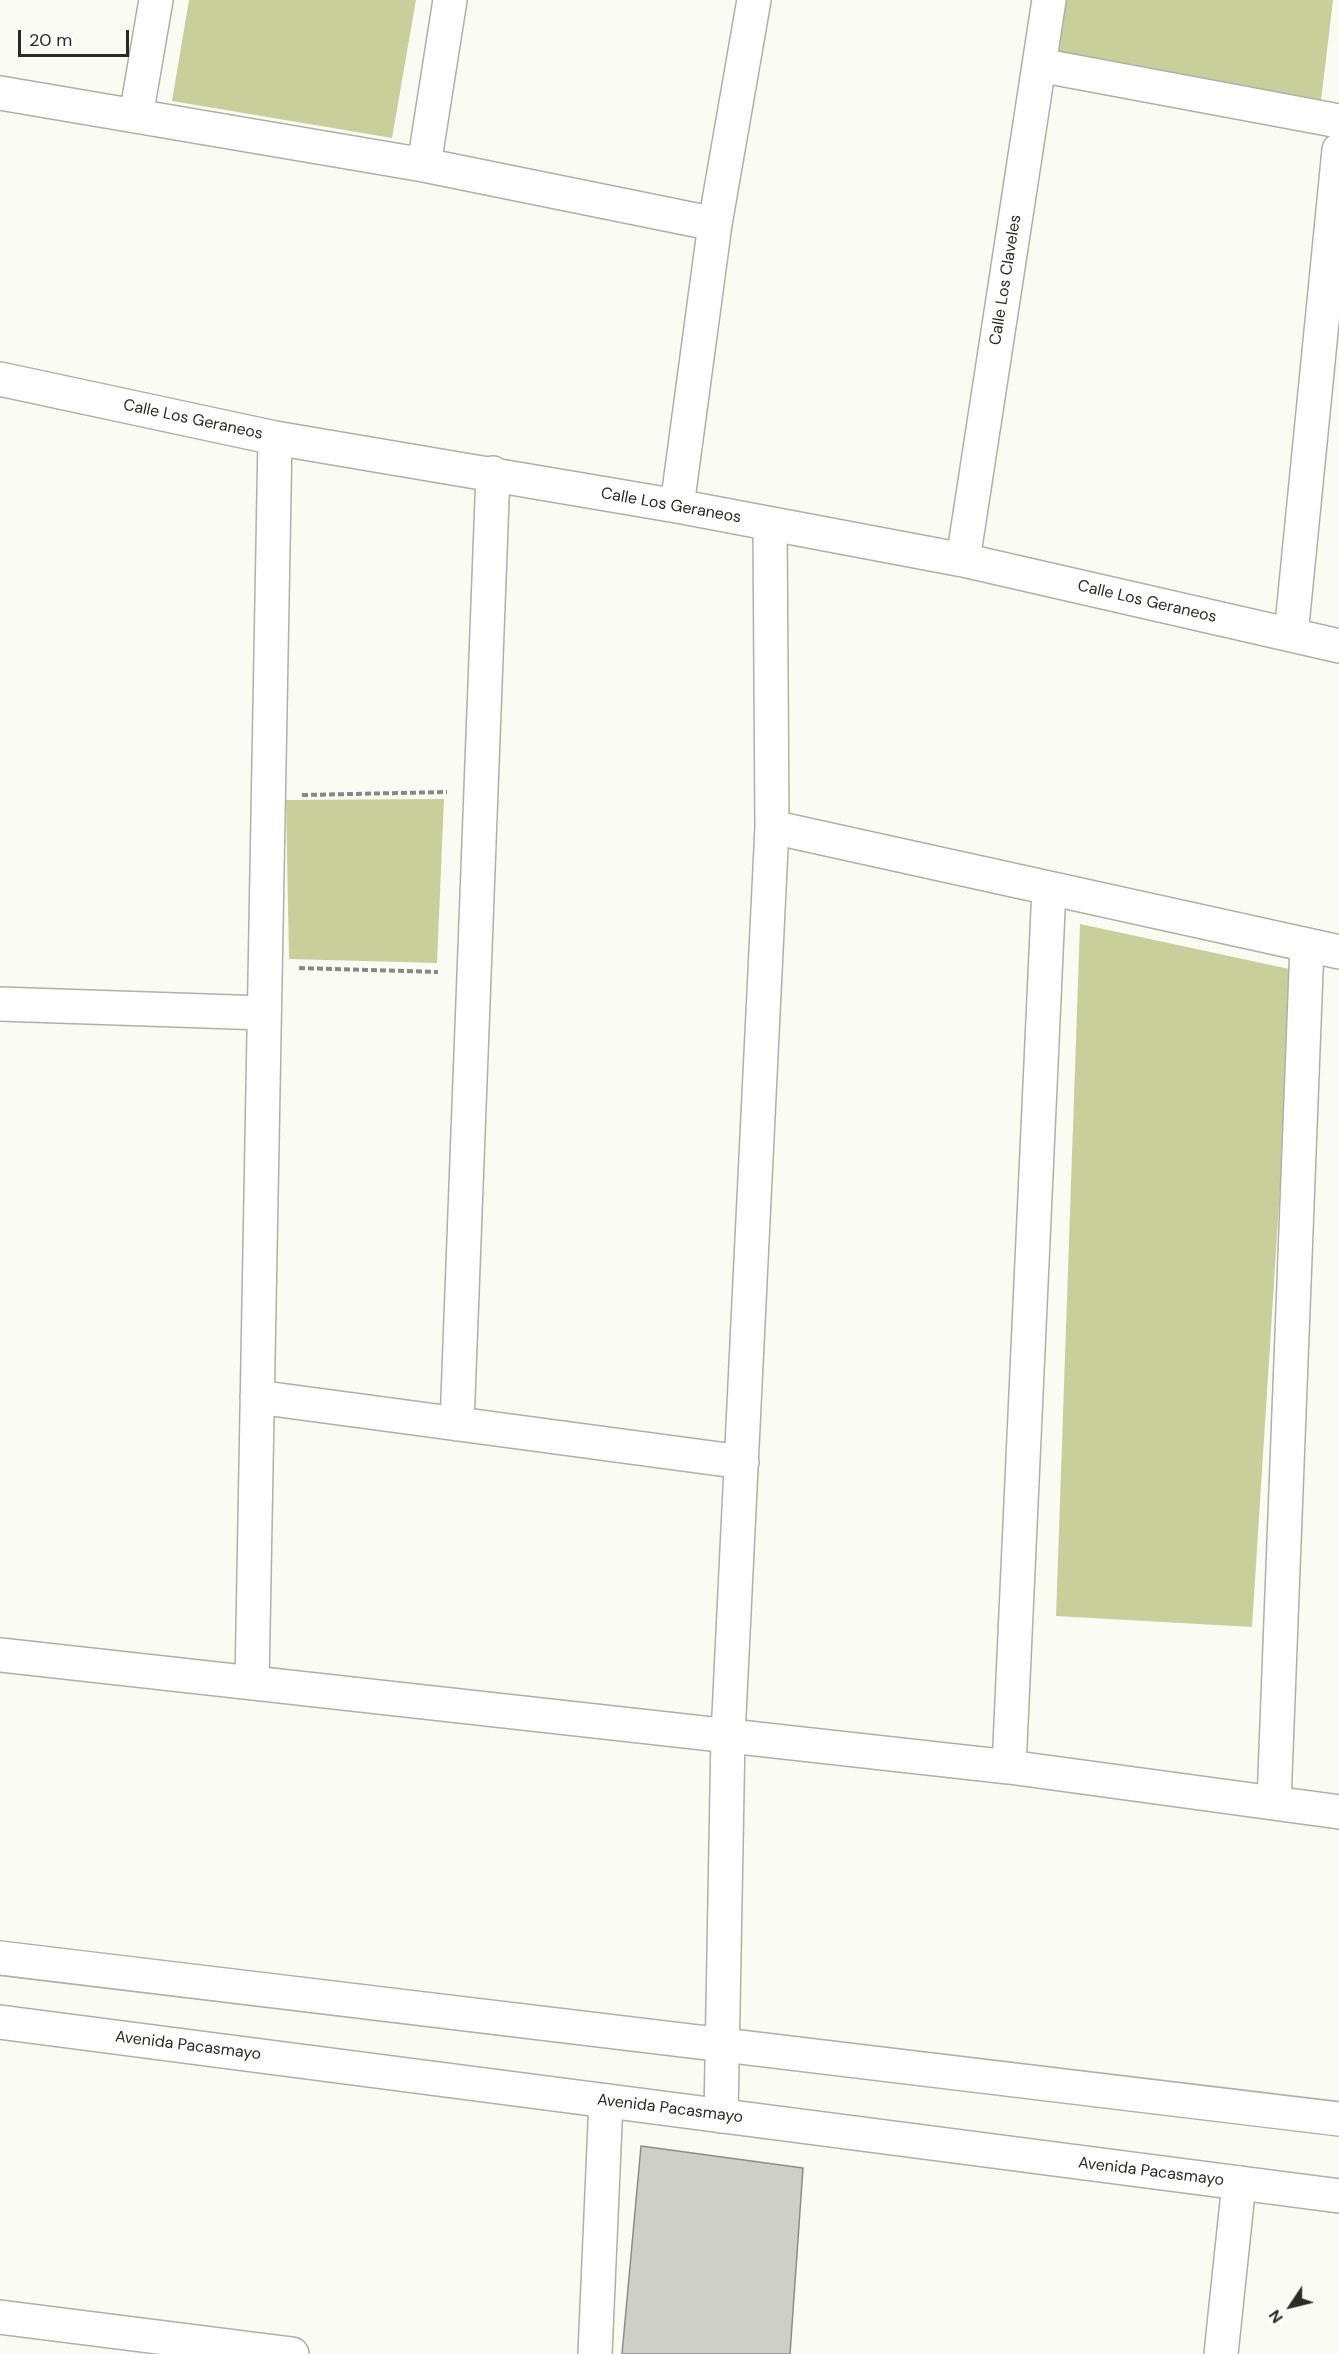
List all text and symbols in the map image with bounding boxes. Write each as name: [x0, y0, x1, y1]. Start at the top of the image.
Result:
scale bar: [21, 18, 132, 56]
text: 20 m: [29, 28, 72, 52]
street label: Calle Los Claveles: [986, 213, 1026, 347]
street label: Calle Los Geraneos: [121, 396, 265, 444]
street label: Calle Los Geraneos: [599, 484, 743, 528]
street label: Calle Los Geraneos: [1076, 577, 1218, 627]
street label: Avenida Pacasmayo: [114, 2028, 262, 2064]
street label: Avenida Pacasmayo: [596, 2091, 744, 2127]
street label: Avenida Pacasmayo: [1077, 2154, 1225, 2190]
north arrow: [1261, 2276, 1321, 2336]
text: N: [1264, 2306, 1288, 2327]

